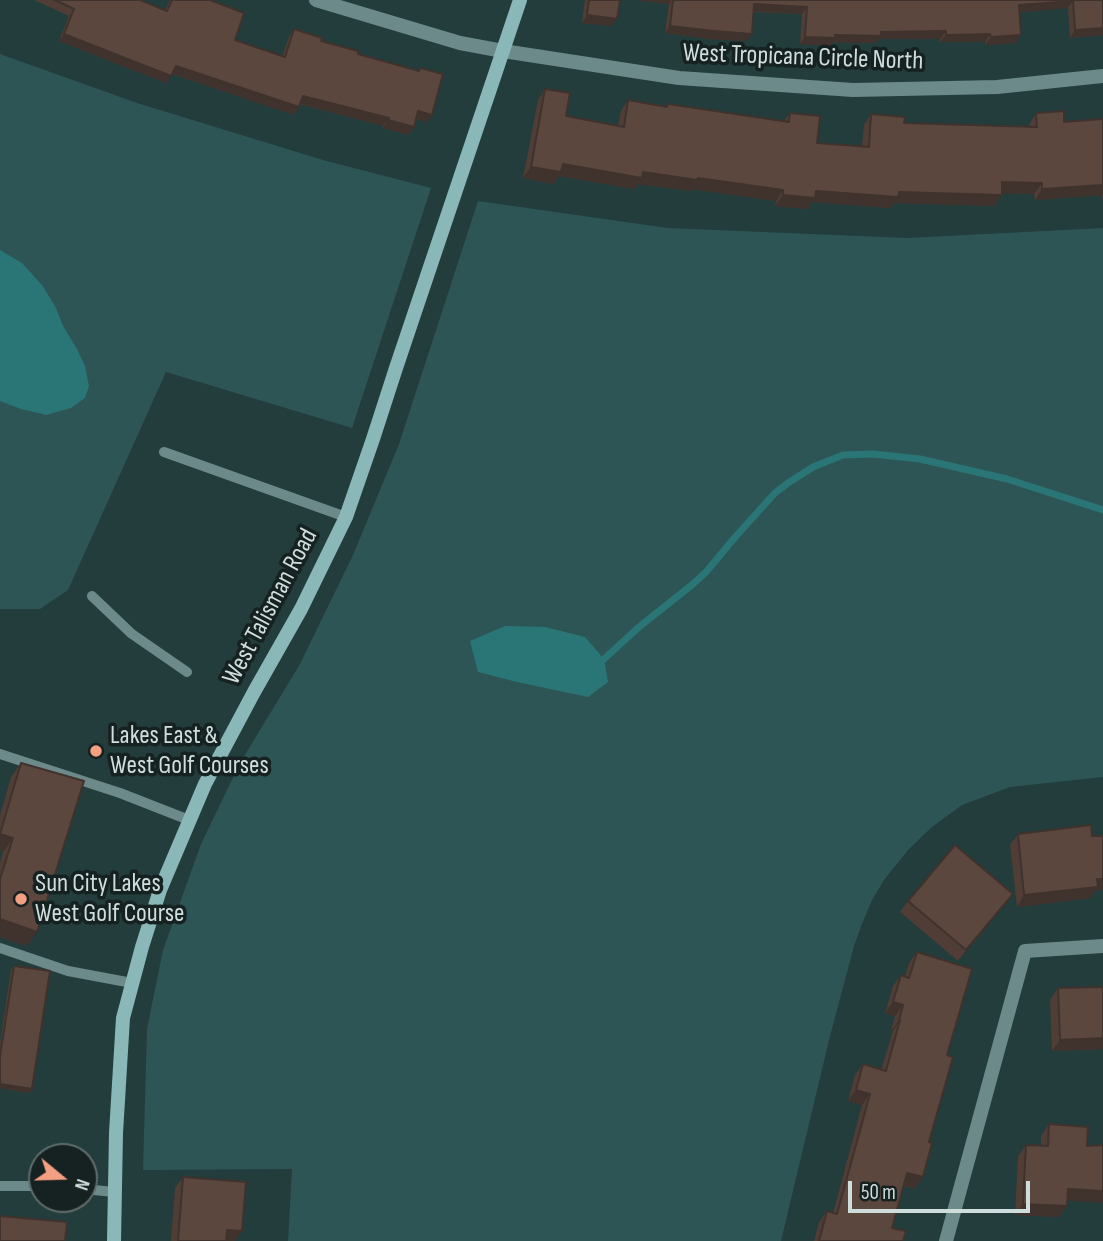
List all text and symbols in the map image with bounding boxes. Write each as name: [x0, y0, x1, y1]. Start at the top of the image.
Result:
street label: West Tropicana Circle North: [682, 38, 924, 78]
street label: West Talisman Road: [217, 524, 325, 690]
place label: Lakes East & West Golf Courses: [110, 720, 269, 782]
marker: Lakes East & West Golf Courses: [88, 743, 104, 759]
place label: Sun City Lakes West Golf Course: [35, 868, 185, 930]
marker: Sun City Lakes West Golf Course: [13, 891, 29, 907]
north arrow: [28, 1143, 98, 1213]
scale bar: [851, 1168, 1033, 1212]
text: N: [69, 1176, 94, 1193]
text: 50 m: [861, 1180, 896, 1205]

